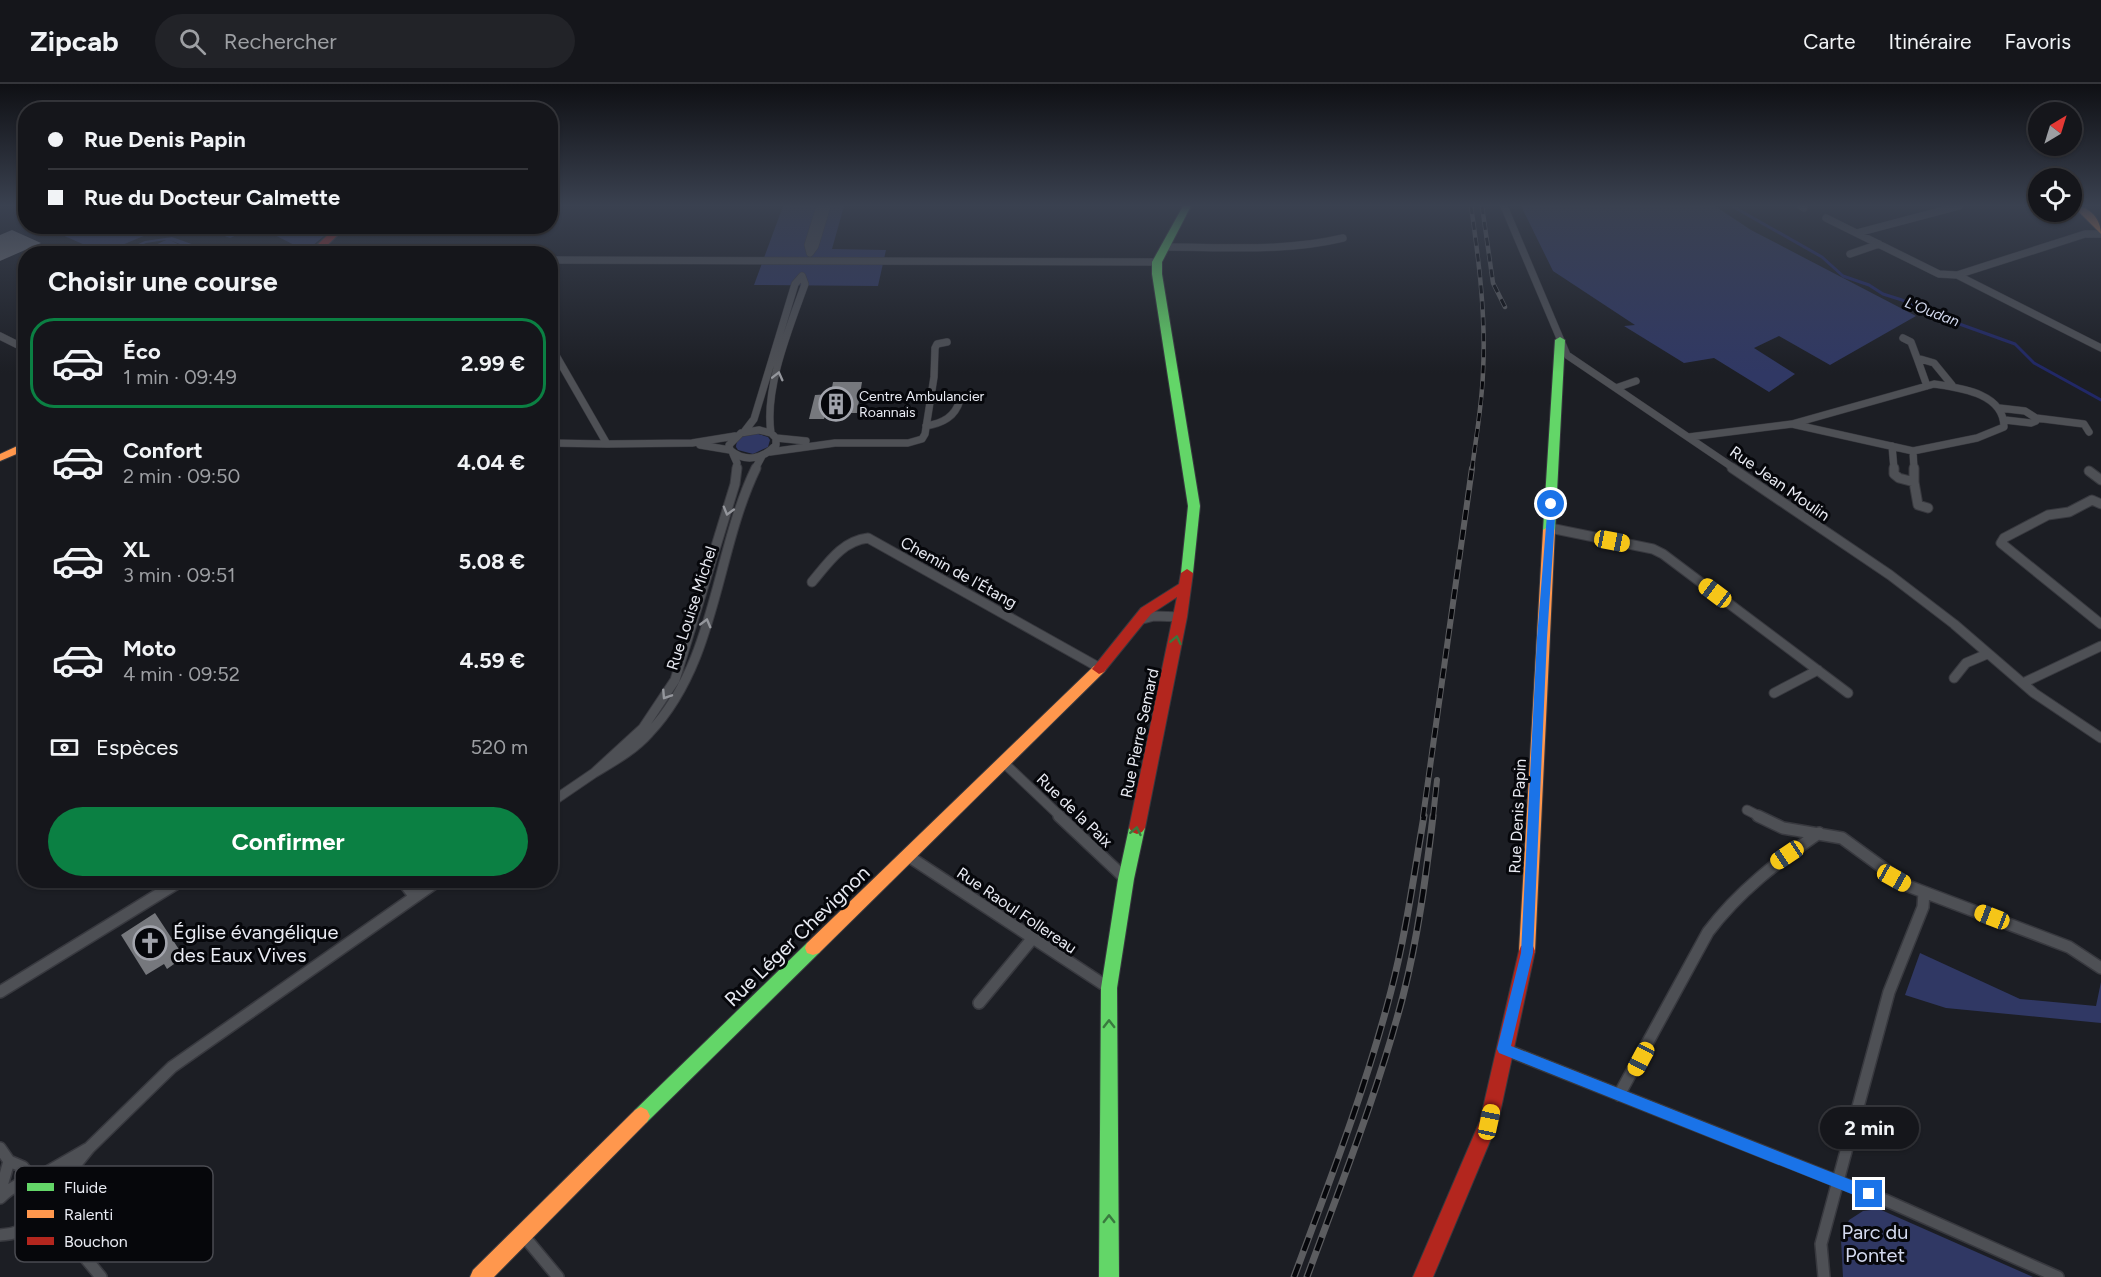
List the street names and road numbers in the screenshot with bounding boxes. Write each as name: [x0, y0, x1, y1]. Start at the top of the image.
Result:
street label: Rue Jean Moulin: [1726, 442, 1833, 525]
street label: Chemin de l'Étang: [897, 533, 1020, 612]
street label: Rue Louise Michel: [662, 544, 720, 672]
street label: Rue Pierre Semard: [1116, 667, 1163, 800]
street label: Rue Denis Papin: [1505, 758, 1530, 874]
street label: Rue de la Paix: [1033, 770, 1117, 851]
street label: Rue Léger Chevignon: [720, 861, 874, 1011]
street label: Rue Raoul Follereau: [953, 863, 1080, 958]

